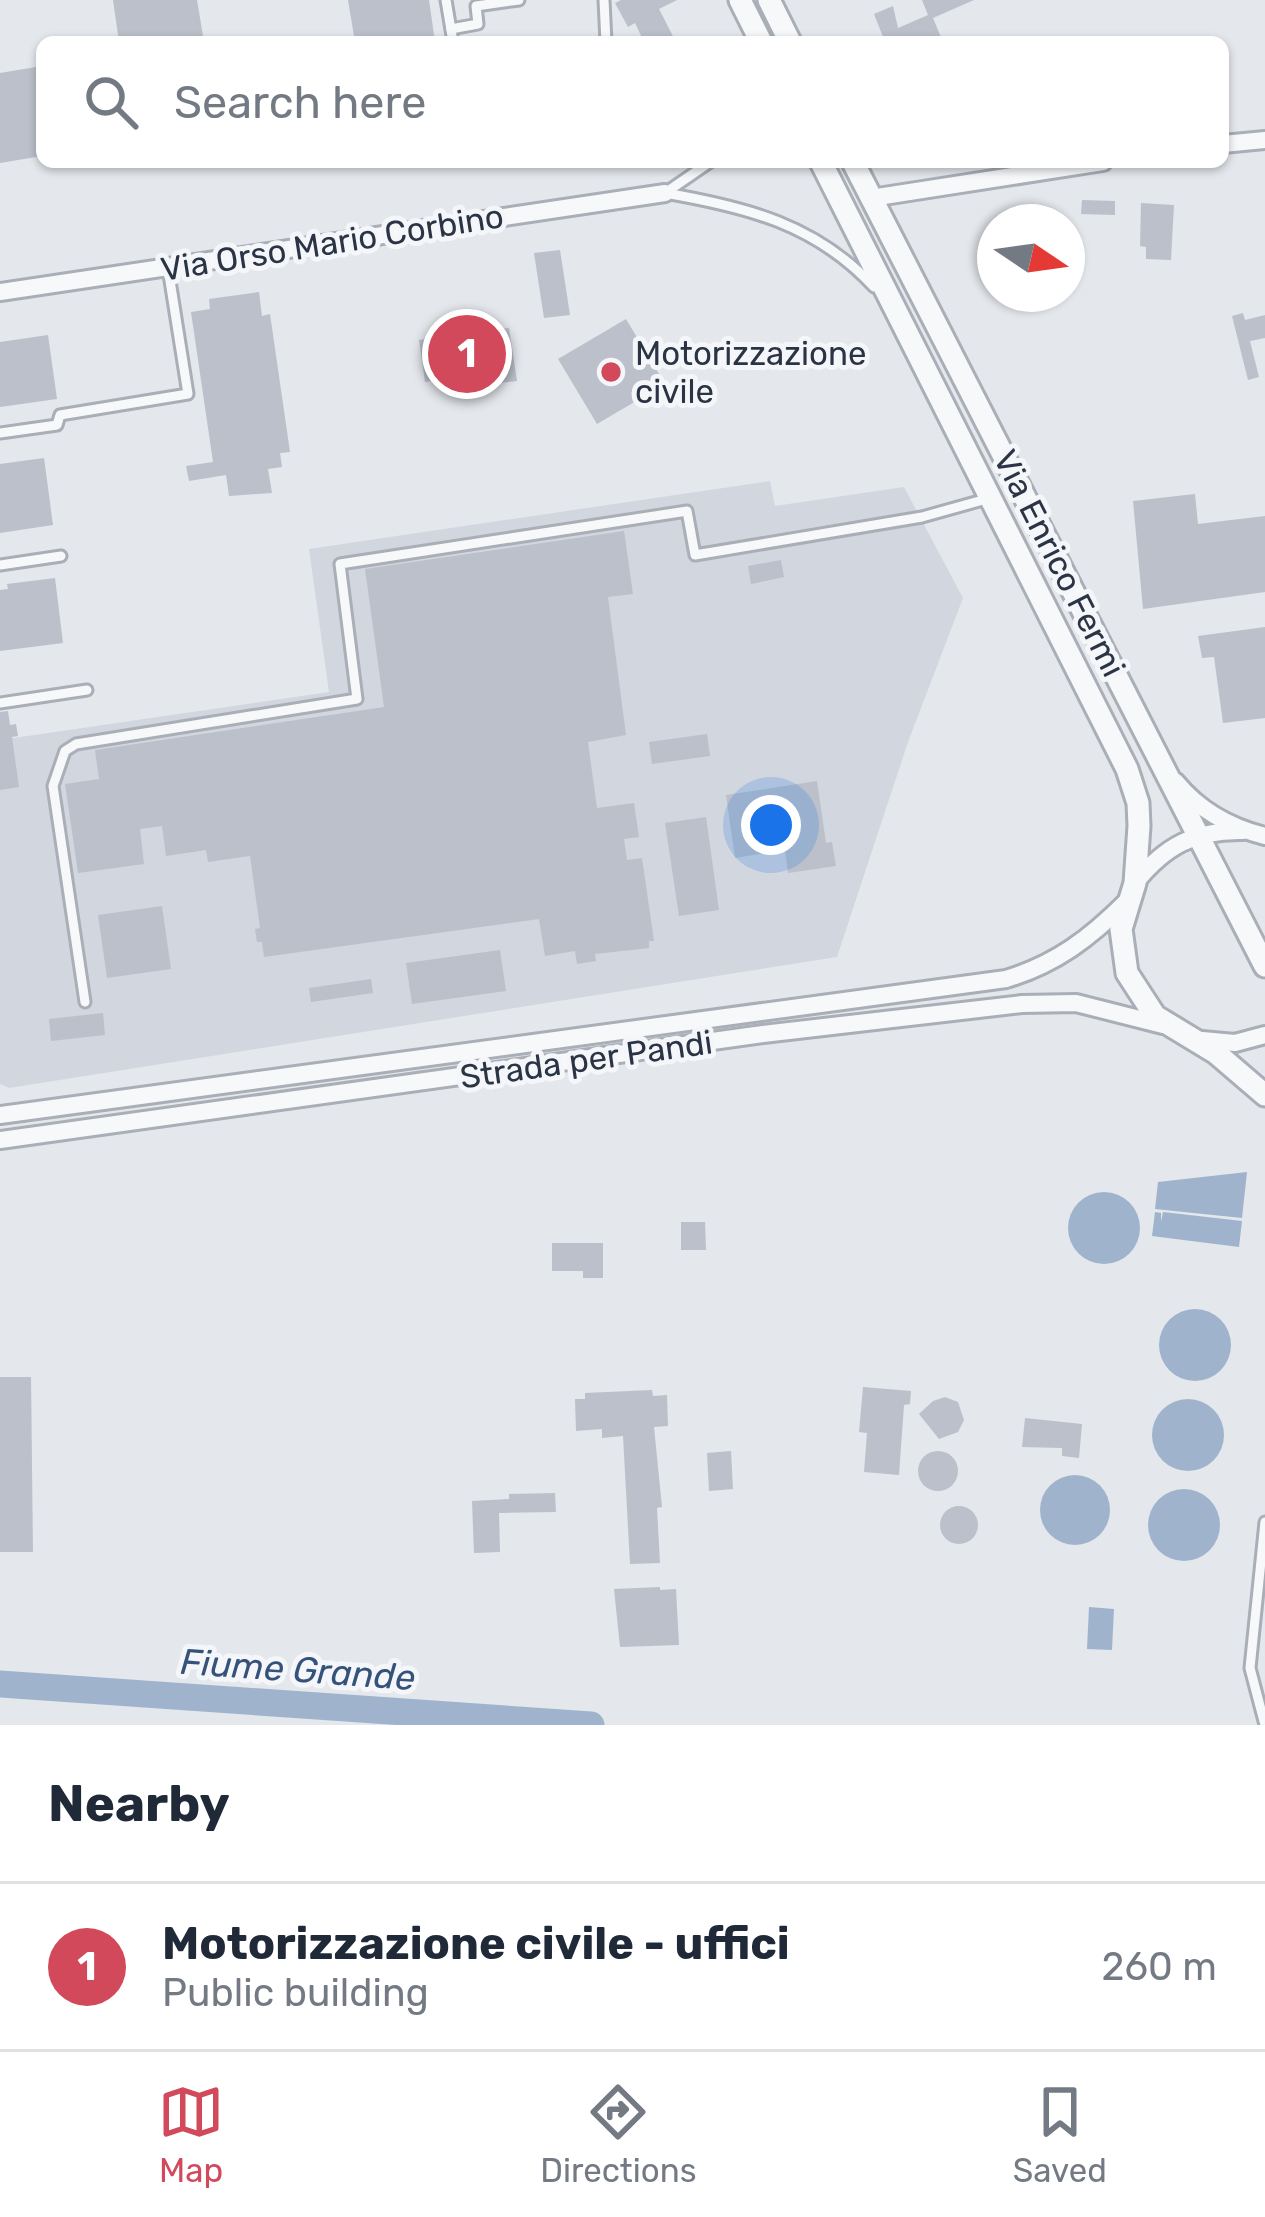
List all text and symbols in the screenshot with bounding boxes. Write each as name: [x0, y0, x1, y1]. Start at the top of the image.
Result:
search box: [36, 36, 1229, 168]
icon: search: [78, 69, 144, 135]
text: Search here: [174, 76, 426, 129]
street label: Via Orso Mario Corbino: [158, 196, 506, 289]
north arrow: [977, 204, 1085, 312]
pin: 1: [428, 309, 506, 399]
place label: Motorizzazione civile: [635, 334, 866, 411]
marker: Motorizzazione civile: [598, 359, 624, 385]
street label: Via Enrico Fermi: [986, 444, 1133, 683]
your location: [741, 795, 801, 855]
street label: Strada per Pandi: [457, 1022, 715, 1097]
water label: Fiume Grande: [179, 1640, 417, 1699]
text: Nearby: [48, 1773, 230, 1834]
text: Motorizzazione civile - uffici: [162, 1917, 790, 1970]
text: 1: [77, 1944, 97, 1990]
text: 260 m: [1102, 1944, 1217, 1990]
text: Public building: [162, 1970, 429, 2016]
tab: Map: [158, 2079, 224, 2190]
tab: Directions: [540, 2079, 697, 2190]
tab: Saved: [1013, 2079, 1107, 2190]

